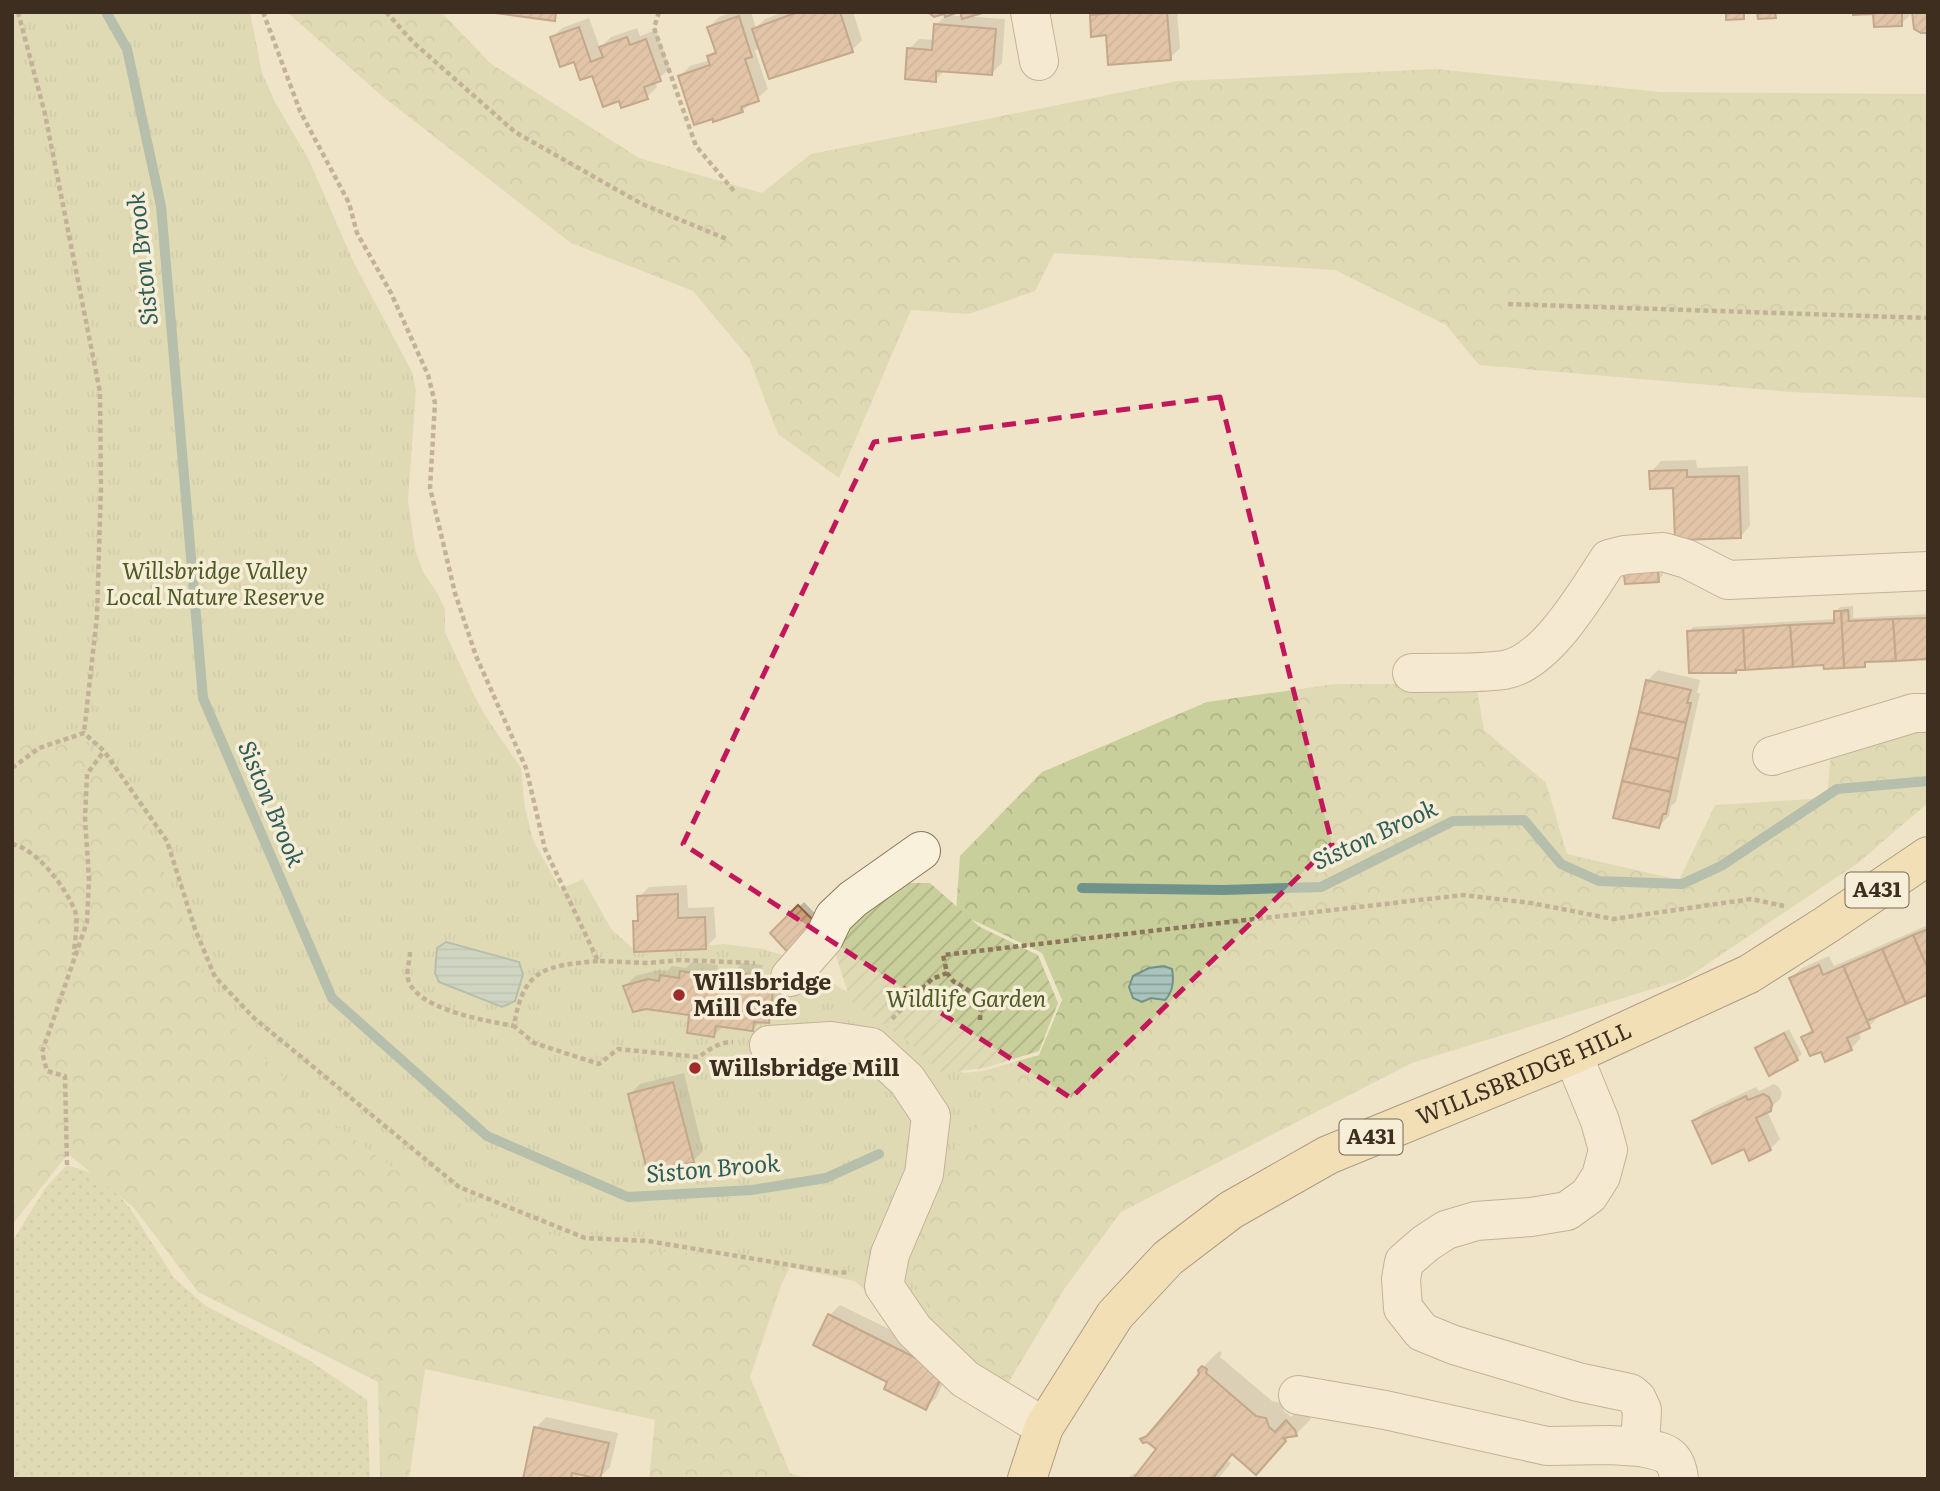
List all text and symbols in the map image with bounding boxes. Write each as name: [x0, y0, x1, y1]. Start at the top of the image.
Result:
water label: Siston Brook: [116, 190, 165, 328]
park label: Willsbridge Valley Local Nature Reserve: [105, 552, 325, 612]
water label: Siston Brook: [231, 734, 316, 872]
water label: Siston Brook: [1306, 788, 1443, 877]
road number: A431: [1846, 872, 1909, 908]
place label: Willsbridge Mill Cafe: [693, 963, 831, 1023]
park label: Wildlife Garden: [886, 980, 1047, 1014]
marker: Willsbridge Mill Cafe: [671, 987, 687, 1003]
street label: WILLSBRIDGE HILL: [1410, 1011, 1636, 1132]
place label: Willsbridge Mill: [709, 1049, 900, 1083]
marker: Willsbridge Mill: [687, 1060, 703, 1076]
road number: A431: [1340, 1120, 1402, 1154]
water label: Siston Brook: [644, 1143, 782, 1190]

